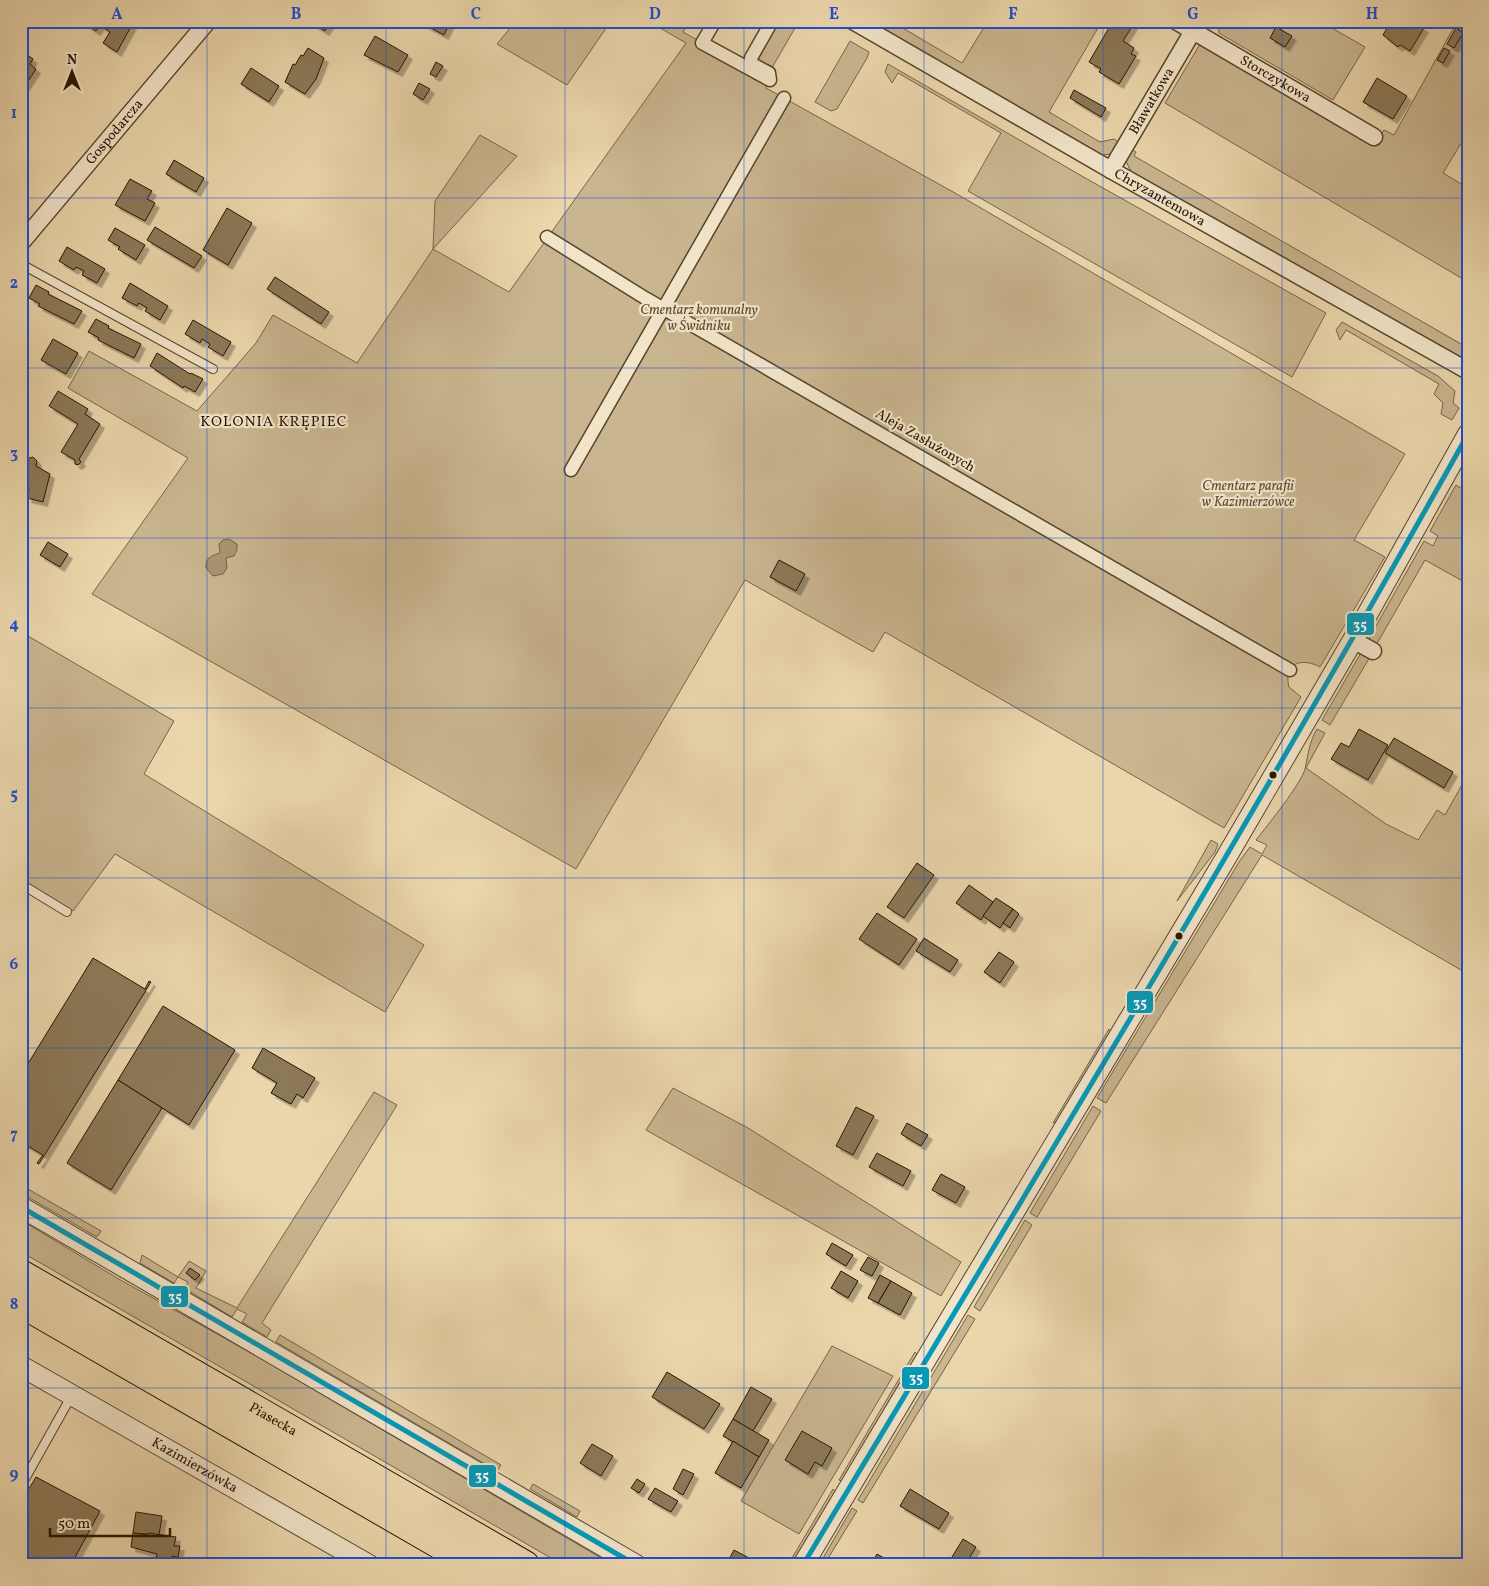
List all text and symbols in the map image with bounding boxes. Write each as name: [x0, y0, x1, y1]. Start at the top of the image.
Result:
text: A: [111, 4, 123, 26]
text: B: [291, 4, 302, 26]
text: C: [471, 4, 481, 26]
text: D: [649, 4, 661, 26]
text: E: [829, 4, 839, 26]
text: F: [1008, 4, 1018, 26]
text: G: [1187, 4, 1199, 26]
text: H: [1366, 4, 1378, 26]
north arrow: [48, 48, 98, 98]
text: N: [67, 51, 77, 70]
street label: Storczykowa: [1236, 51, 1314, 107]
street label: Bławatkowa: [1125, 64, 1179, 138]
street label: Gospodarcza: [81, 95, 148, 169]
text: 1: [11, 103, 17, 125]
street label: Chryzantemowa: [1111, 164, 1209, 231]
text: 2: [10, 273, 18, 295]
park label: Cmentarz komunalny w Świdniku: [640, 301, 759, 336]
street label: Aleja Zasłużonych: [872, 405, 978, 477]
district label: KOLONIA KRĘPIEC: [200, 412, 348, 433]
text: 3: [10, 443, 18, 465]
park label: Cmentarz parafii w Kazimierzówce: [1202, 477, 1294, 512]
line badge: 35: [1346, 612, 1375, 636]
text: 4: [9, 614, 19, 636]
text: 35: [1353, 616, 1367, 635]
unlabelled marker: [1268, 770, 1278, 780]
text: 5: [10, 784, 18, 806]
unlabelled marker: [1174, 931, 1184, 941]
text: 6: [10, 954, 19, 976]
line badge: 35: [1126, 990, 1154, 1014]
text: 35: [1133, 994, 1147, 1013]
text: 7: [10, 1124, 18, 1146]
line badge: 35: [160, 1285, 189, 1308]
text: 35: [168, 1288, 182, 1307]
text: 8: [10, 1294, 18, 1316]
line badge: 35: [901, 1366, 930, 1390]
text: 35: [909, 1369, 923, 1388]
street label: Piasecka: [246, 1398, 301, 1441]
street label: Kazimierzówka: [148, 1433, 241, 1498]
text: 9: [10, 1464, 19, 1486]
line badge: 35: [468, 1464, 497, 1488]
text: 35: [475, 1467, 489, 1486]
scale bar: [50, 1506, 170, 1538]
text: 50 m: [58, 1514, 90, 1535]

